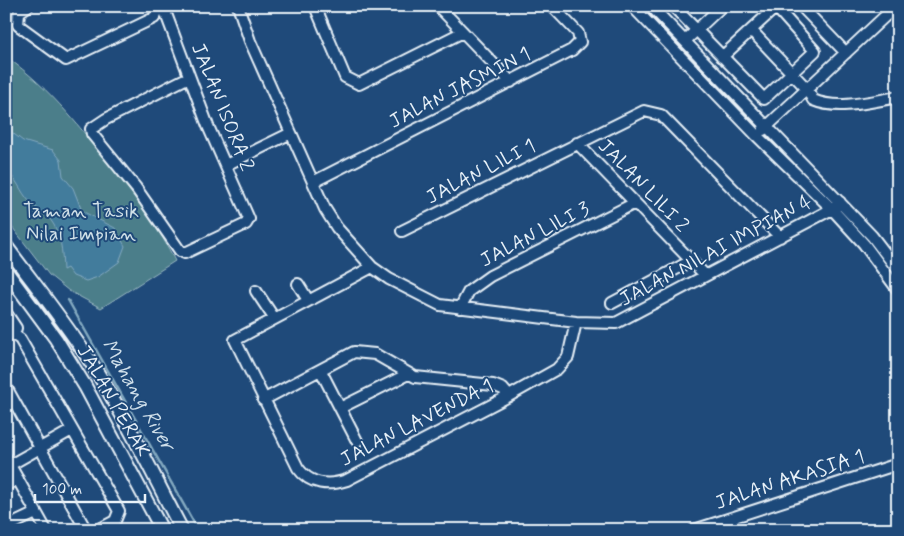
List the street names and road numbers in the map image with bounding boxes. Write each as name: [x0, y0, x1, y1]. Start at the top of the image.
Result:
street label: JALAN ISORA 2: [184, 39, 260, 175]
street label: JALAN JASMIN 1: [385, 41, 535, 135]
street label: JALAN LILI 1: [422, 133, 540, 211]
street label: JALAN LILI 2: [591, 133, 695, 239]
street label: JALAN NILAI IMPIAN 4: [615, 189, 817, 313]
street label: JALAN LILI 3: [476, 196, 594, 274]
street label: JALAN PERAK: [70, 340, 156, 462]
street label: JALAN LAVENDA 1: [336, 373, 498, 473]
street label: JALAN AKASIA 1: [712, 443, 868, 517]

